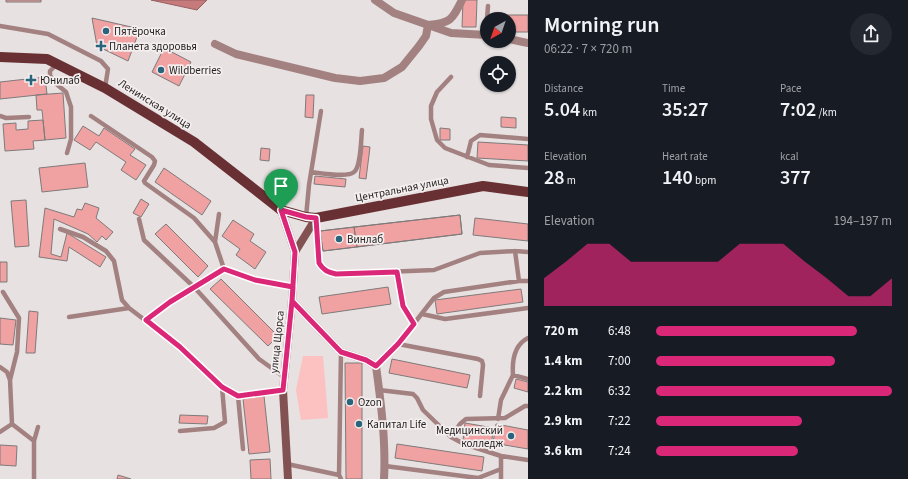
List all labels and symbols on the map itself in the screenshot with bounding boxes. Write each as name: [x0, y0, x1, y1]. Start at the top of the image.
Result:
north arrow: [480, 12, 516, 48]
place label: Пятёрочка: [114, 24, 166, 39]
marker: Пятёрочка: [101, 26, 111, 36]
place label: Планета здоровья: [109, 39, 197, 54]
marker: Планета здоровья: [96, 41, 106, 51]
place label: Wildberries: [169, 63, 222, 78]
marker: Wildberries: [156, 65, 166, 75]
place label: Юнилаб: [40, 73, 80, 88]
marker: Юнилаб: [25, 74, 37, 86]
street label: Ленинская улица: [116, 75, 194, 133]
pin: [264, 169, 298, 210]
street label: Центральная улица: [354, 173, 450, 205]
place label: Винлаб: [347, 232, 383, 247]
marker: Винлаб: [334, 234, 344, 244]
street label: улица Щорса: [266, 310, 288, 374]
place label: Ozon: [358, 395, 382, 410]
marker: Ozon: [345, 397, 355, 407]
place label: Капитал Life: [367, 417, 427, 432]
marker: Капитал Life: [354, 419, 364, 429]
place label: Медицинский колледж: [436, 423, 503, 451]
marker: Медицинский колледж: [506, 431, 516, 441]

